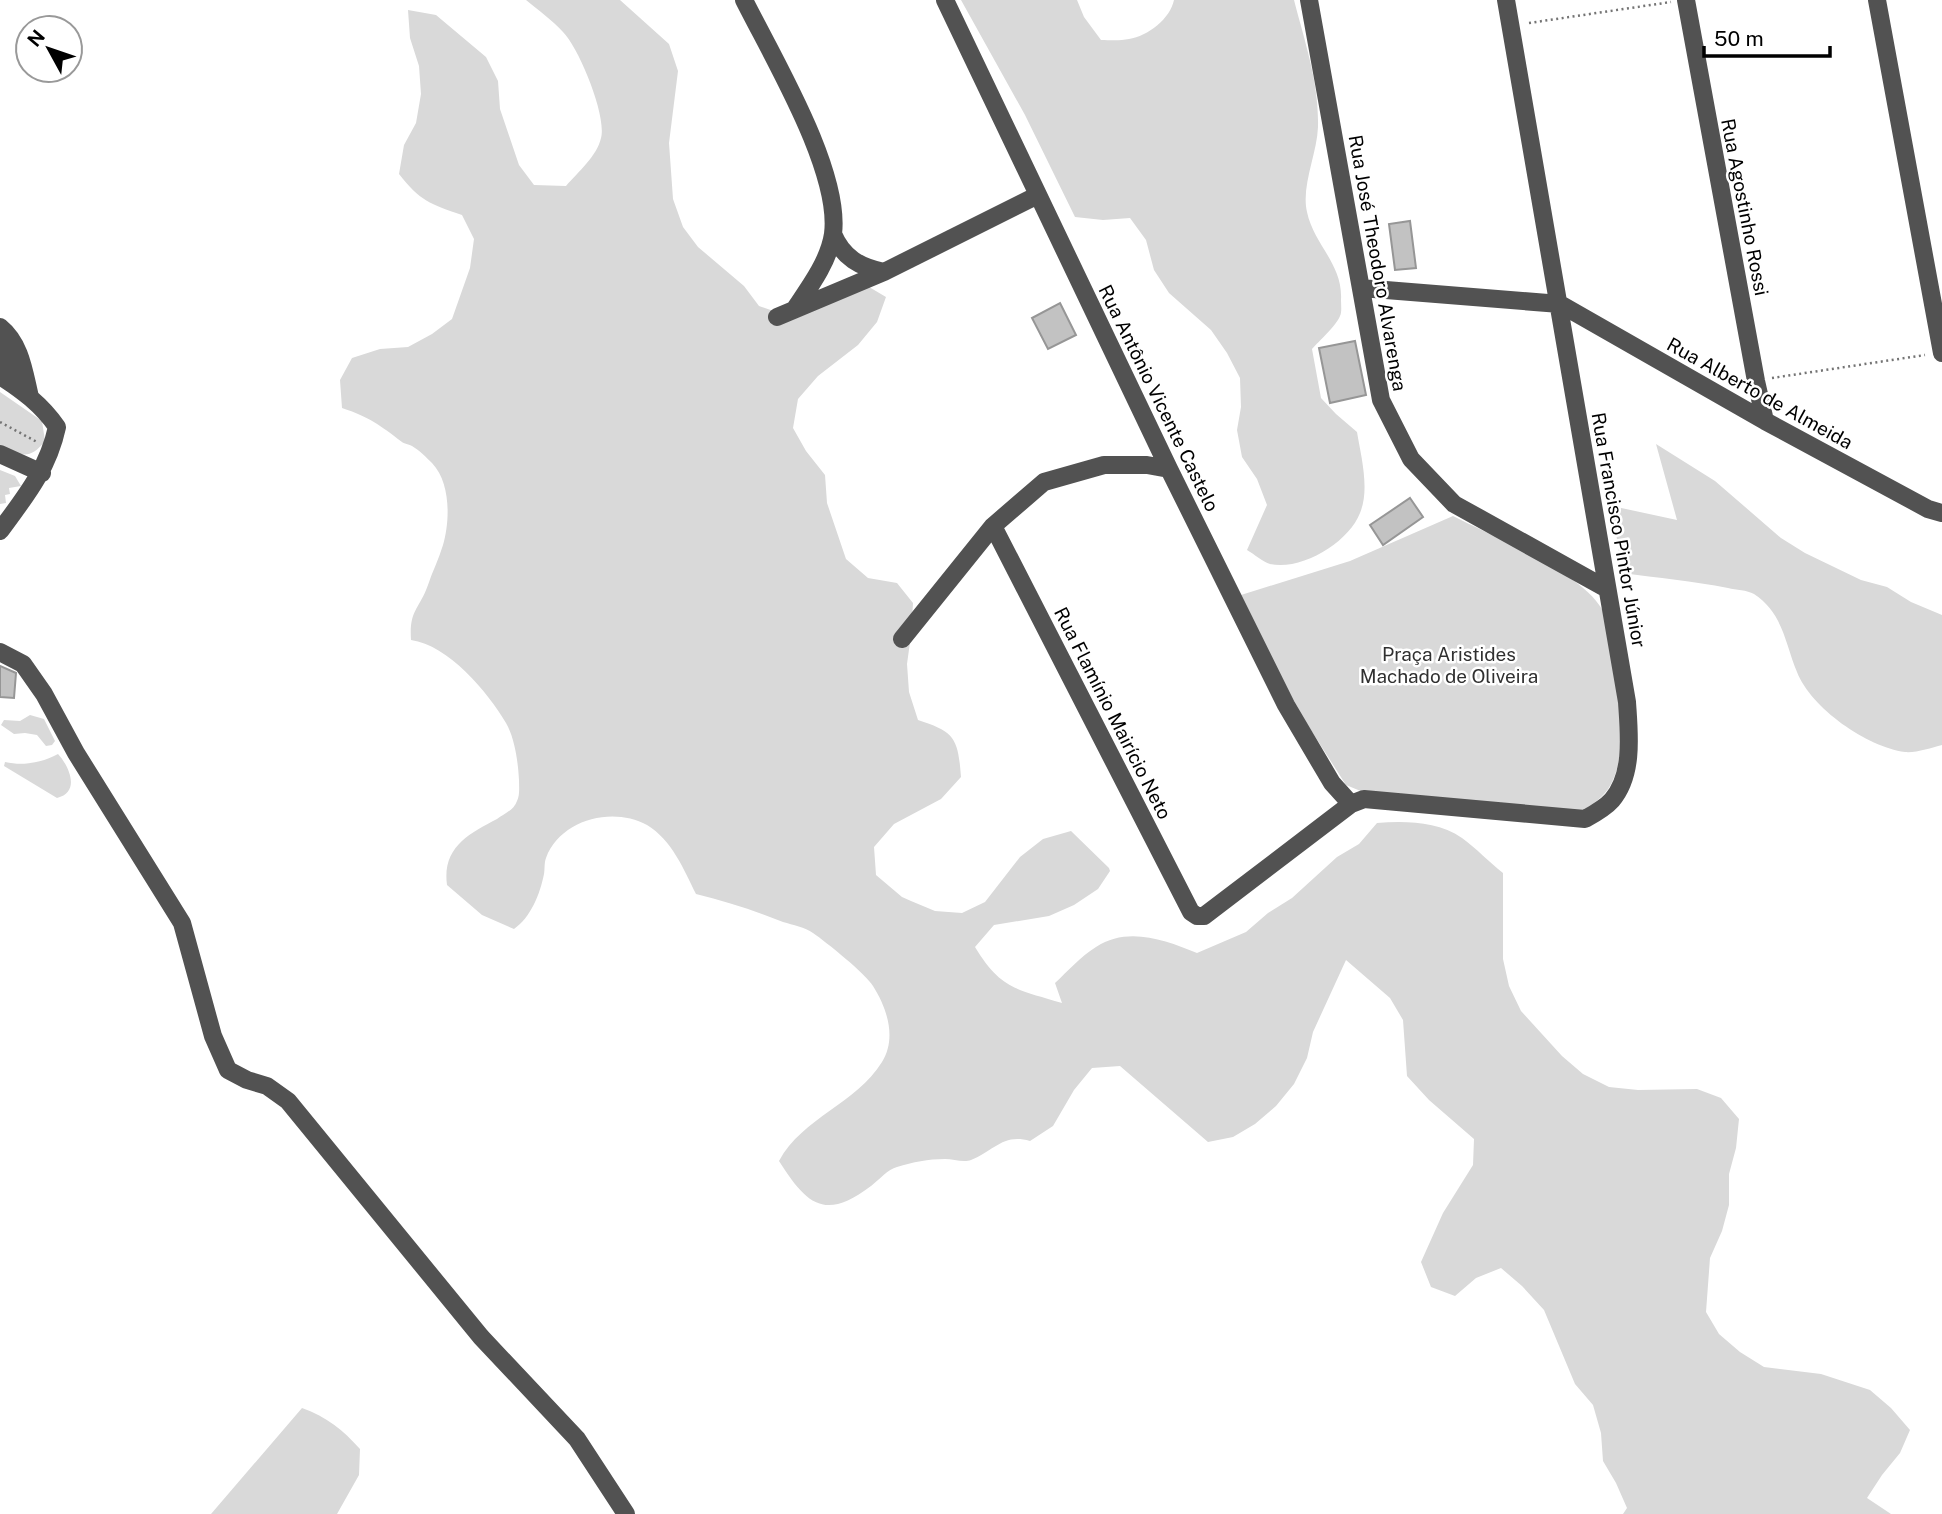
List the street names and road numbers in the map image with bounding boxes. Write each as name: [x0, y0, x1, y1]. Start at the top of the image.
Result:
street label: Rua Agostinho Rossi: [1717, 117, 1773, 297]
street label: Rua José Theodoro Alvarenga: [1345, 133, 1411, 393]
street label: Rua Antônio Vicente Castelo: [1094, 281, 1224, 515]
street label: Rua Alberto de Almeida: [1663, 333, 1857, 453]
street label: Rua Francisco Pintor Júnior: [1587, 411, 1651, 649]
street label: Rua Flamínio Mairício Neto: [1050, 603, 1176, 823]

